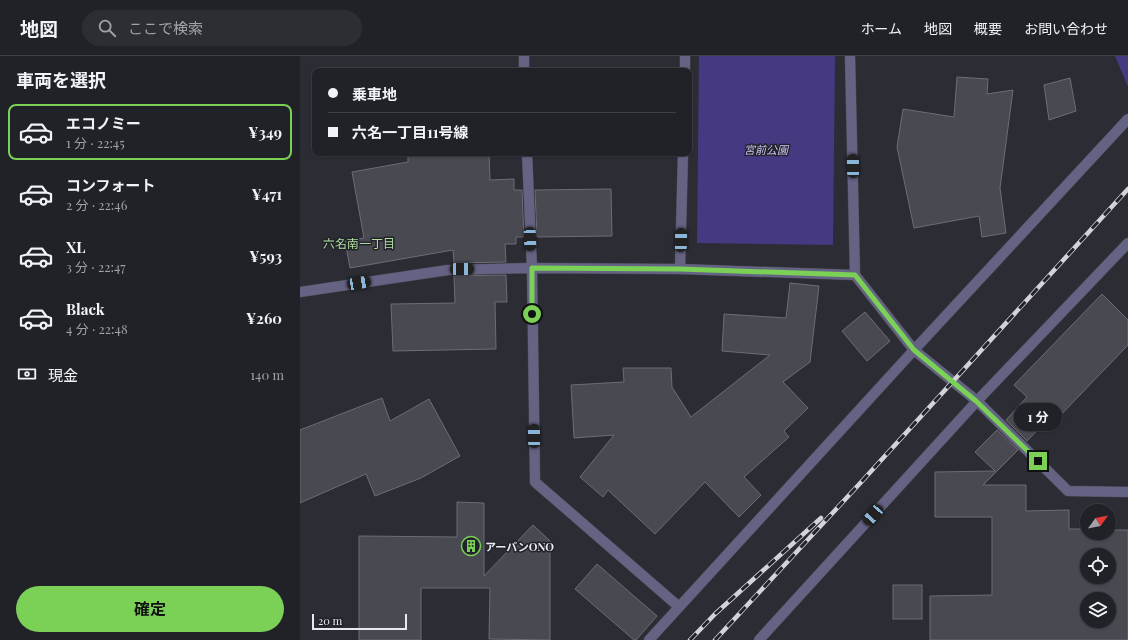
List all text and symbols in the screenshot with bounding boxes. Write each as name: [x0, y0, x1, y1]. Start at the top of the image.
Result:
search box: [82, 10, 362, 46]
text: 地図: [20, 15, 58, 41]
icon: search: [96, 17, 118, 39]
text: ここで検索: [128, 18, 203, 38]
text: ホーム: [860, 19, 902, 38]
text: 地図: [924, 19, 952, 38]
text: 概要: [974, 19, 1002, 38]
text: お問い合わせ: [1024, 19, 1108, 38]
text: 車両を選択: [16, 68, 106, 92]
text: 乗車地: [352, 84, 397, 104]
text: エコノミー: [66, 113, 141, 133]
icon: car: [18, 114, 54, 150]
text: ¥349: [248, 122, 282, 142]
text: 六名一丁目11号線: [352, 122, 469, 142]
text: 1 分 · 22:45: [66, 134, 125, 151]
park label: 宮前公園: [744, 142, 790, 157]
car: [847, 154, 859, 178]
text: コンフォート: [66, 175, 156, 195]
icon: car: [18, 176, 54, 212]
text: ¥471: [252, 184, 282, 204]
text: 2 分 · 22:46: [66, 196, 127, 213]
car: [524, 227, 536, 251]
car: [675, 228, 687, 252]
district label: 六名南一丁目: [323, 235, 395, 251]
text: XL: [66, 237, 86, 257]
icon: car: [18, 238, 54, 274]
text: ¥593: [249, 246, 282, 266]
text: 3 分 · 22:47: [66, 258, 125, 275]
car: [450, 263, 474, 275]
car: [346, 275, 372, 291]
text: Black: [66, 299, 105, 319]
icon: car: [18, 300, 54, 336]
route start: [523, 305, 541, 323]
text: ¥260: [246, 308, 282, 328]
text: 4 分 · 22:48: [66, 320, 128, 337]
icon: cash: [16, 363, 38, 385]
text: 現金: [48, 365, 78, 385]
text: 140 m: [250, 366, 284, 383]
callout: 1 分: [1014, 403, 1062, 431]
text: 1 分: [1027, 408, 1049, 425]
car: [528, 424, 540, 448]
route end: [1029, 452, 1047, 470]
car: [861, 502, 885, 528]
north arrow: [1080, 504, 1116, 540]
map controls: [1080, 504, 1116, 628]
building icon: アーバンONO: [460, 535, 482, 557]
place label: アーバンONO: [485, 539, 554, 554]
button: locate: [1080, 548, 1116, 584]
button: 確定: [16, 586, 284, 632]
button: layers: [1080, 592, 1116, 628]
scale bar: [312, 612, 407, 631]
text: 20 m: [318, 613, 342, 628]

